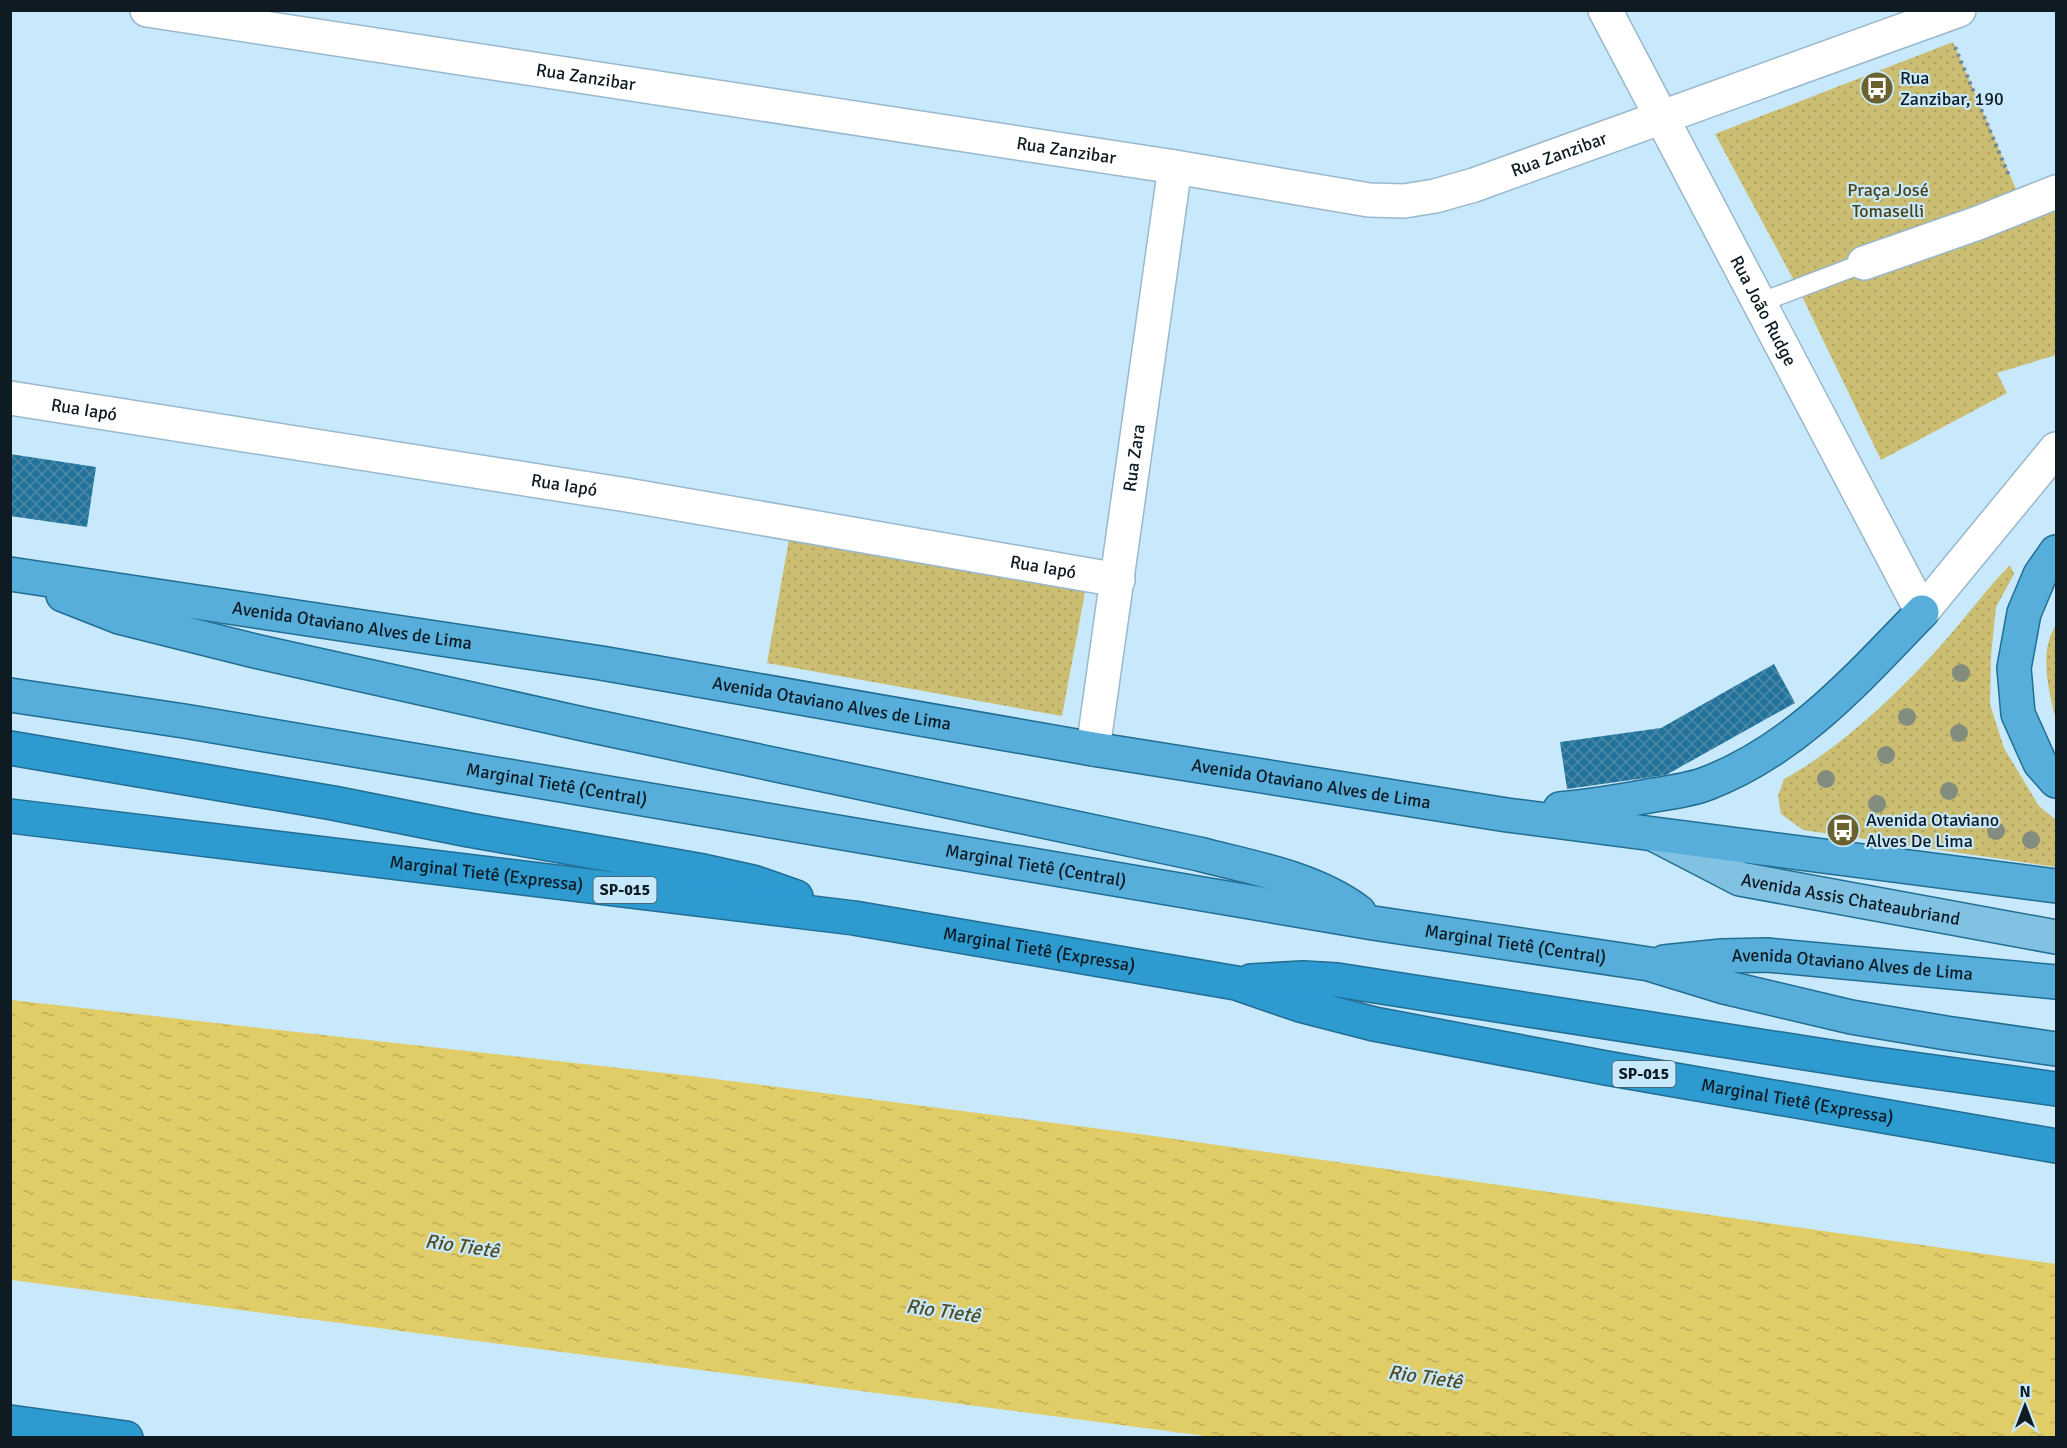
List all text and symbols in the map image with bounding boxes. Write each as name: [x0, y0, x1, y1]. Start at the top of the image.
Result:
street label: Rua Zanzibar: [535, 59, 638, 96]
place label: Rua Zanzibar, 190: [1900, 67, 2004, 110]
bus stop icon: Rua Zanzibar, 190: [1859, 70, 1895, 106]
street label: Rua Zanzibar: [1508, 127, 1610, 182]
street label: Rua Zanzibar: [1015, 132, 1118, 169]
park label: Praça José Tomaselli: [1847, 179, 1929, 222]
street label: Rua João Rudge: [1725, 252, 1801, 370]
street label: Rua Iapó: [49, 394, 119, 426]
street label: Rua Zara: [1118, 423, 1150, 493]
street label: Rua Iapó: [530, 469, 599, 501]
street label: Rua Iapó: [1008, 551, 1078, 584]
street label: Avenida Otaviano Alves de Lima: [231, 597, 473, 654]
street label: Avenida Otaviano Alves de Lima: [711, 672, 953, 735]
street label: Avenida Otaviano Alves de Lima: [1190, 754, 1432, 814]
street label: Marginal Tietê (Central): [465, 758, 649, 811]
place label: Avenida Otaviano Alves De Lima: [1866, 809, 1999, 852]
bus stop icon: Avenida Otaviano Alves De Lima: [1825, 812, 1861, 848]
street label: Marginal Tietê (Central): [944, 840, 1128, 892]
street label: Marginal Tietê (Expressa): [388, 851, 585, 896]
street label: Avenida Assis Chateaubriand: [1739, 868, 1962, 930]
road number: SP-015: [594, 877, 656, 903]
street label: Marginal Tietê (Central): [1423, 920, 1608, 969]
street label: Marginal Tietê (Expressa): [941, 922, 1137, 977]
street label: Avenida Otaviano Alves de Lima: [1731, 944, 1974, 985]
road number: SP-015: [1612, 1061, 1676, 1087]
street label: Marginal Tietê (Expressa): [1699, 1074, 1895, 1129]
water label: Rio Tietê: [423, 1228, 502, 1264]
water label: Rio Tietê: [904, 1293, 983, 1329]
water label: Rio Tietê: [1386, 1359, 1465, 1395]
north arrow: [1995, 1376, 2055, 1436]
text: N: [2019, 1382, 2031, 1402]

